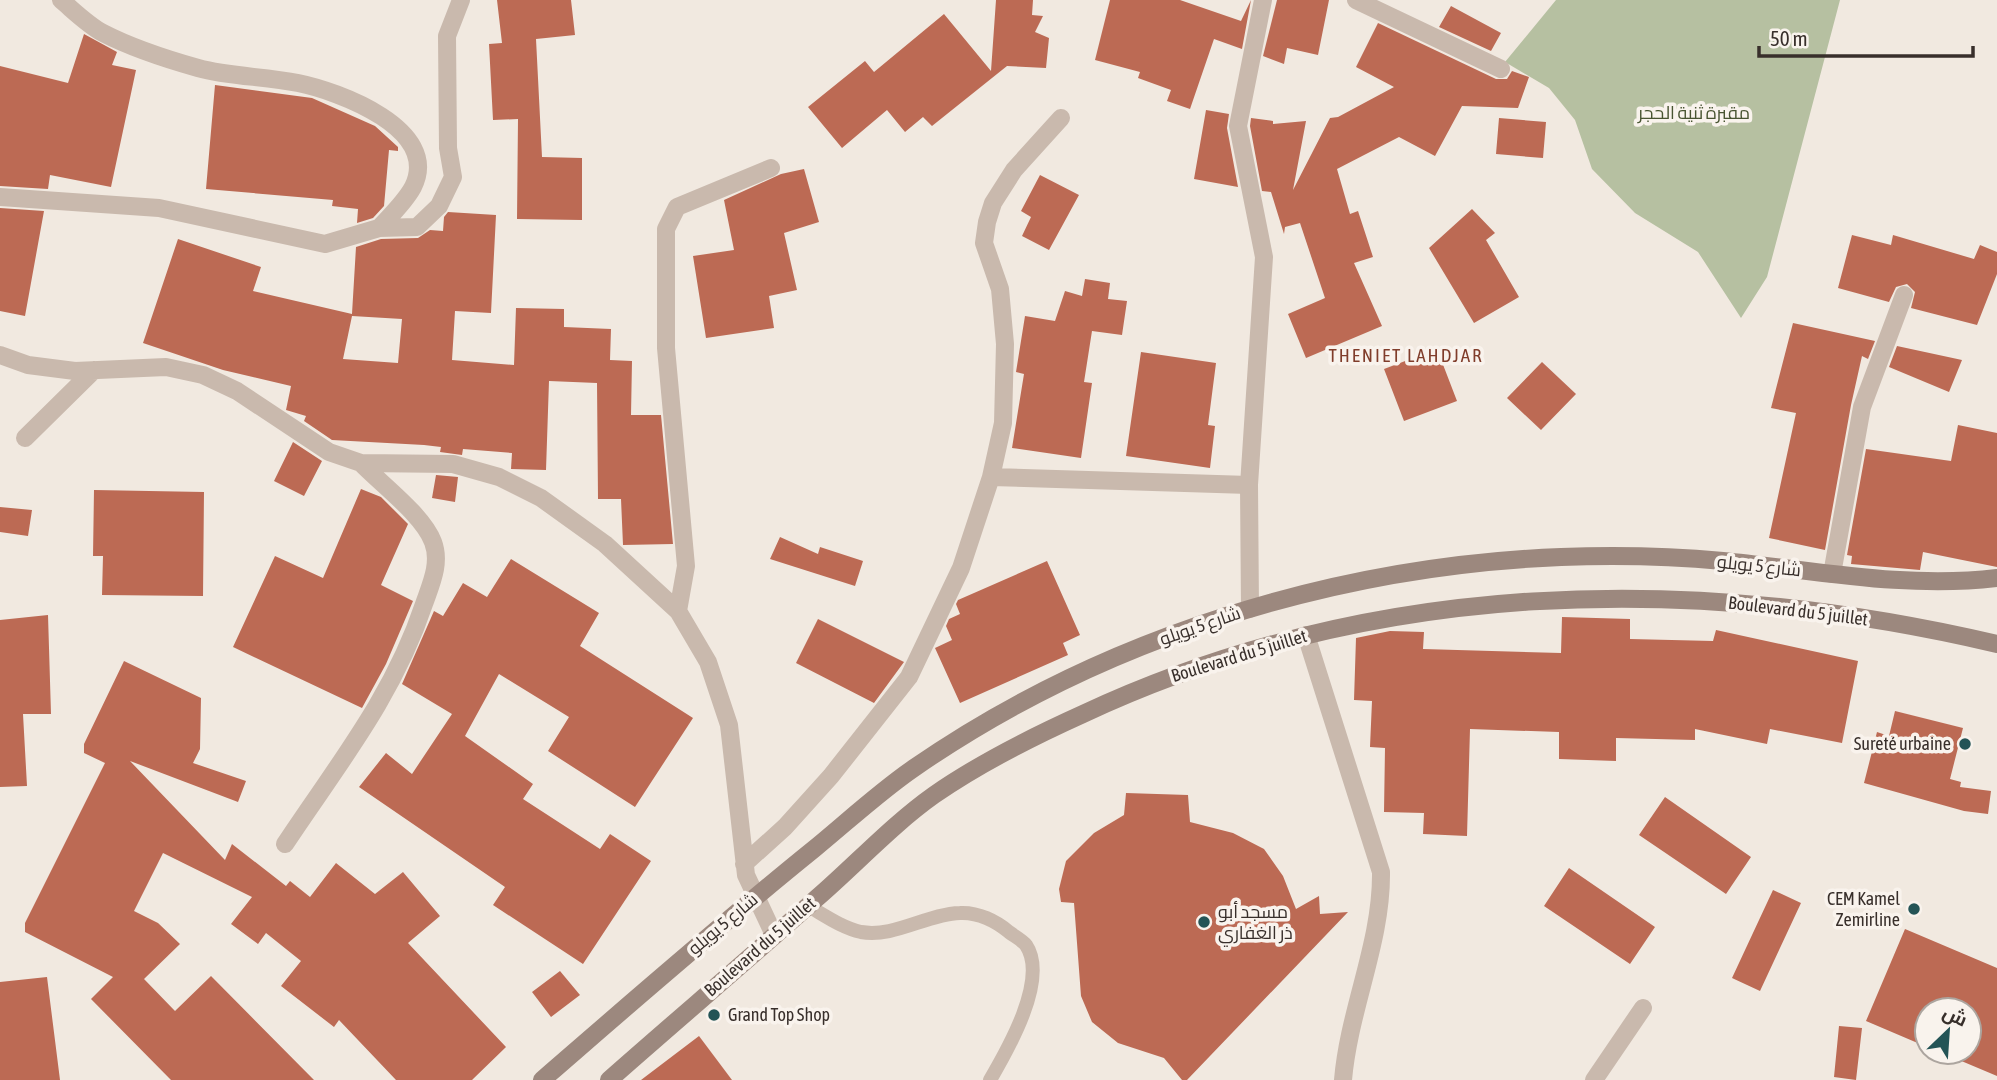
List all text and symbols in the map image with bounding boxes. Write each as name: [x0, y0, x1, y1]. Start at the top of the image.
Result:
scale bar: [1759, 14, 1972, 58]
text: 50 m: [1770, 26, 1808, 50]
park label: مقبرة ثنية الحجر: [1637, 102, 1750, 124]
district label: THENIET LAHDJAR: [1328, 344, 1484, 366]
street label: شارع 5 يويلو: [1716, 551, 1802, 582]
street label: Boulevard du 5 juillet: [1727, 592, 1869, 629]
street label: شارع 5 يويلو: [1157, 602, 1244, 651]
street label: Boulevard du 5 juillet: [1169, 625, 1309, 686]
place label: Sureté urbaine: [1854, 733, 1951, 754]
marker: Sureté urbaine: [1957, 736, 1973, 752]
place label: CEM Kamel Zemirline: [1827, 888, 1900, 930]
street label: شارع 5 يويلو: [684, 889, 763, 960]
street label: Boulevard du 5 juillet: [700, 893, 820, 1001]
place label: مسجد أبو ذر الغفاري: [1218, 901, 1293, 947]
marker: CEM Kamel Zemirline: [1906, 901, 1922, 917]
marker: مسجد أبو ذر الغفاري: [1196, 914, 1212, 930]
north arrow: [1913, 996, 1983, 1066]
text: ش: [1939, 1000, 1971, 1032]
place label: Grand Top Shop: [728, 1004, 830, 1025]
marker: Grand Top Shop: [706, 1007, 722, 1023]

